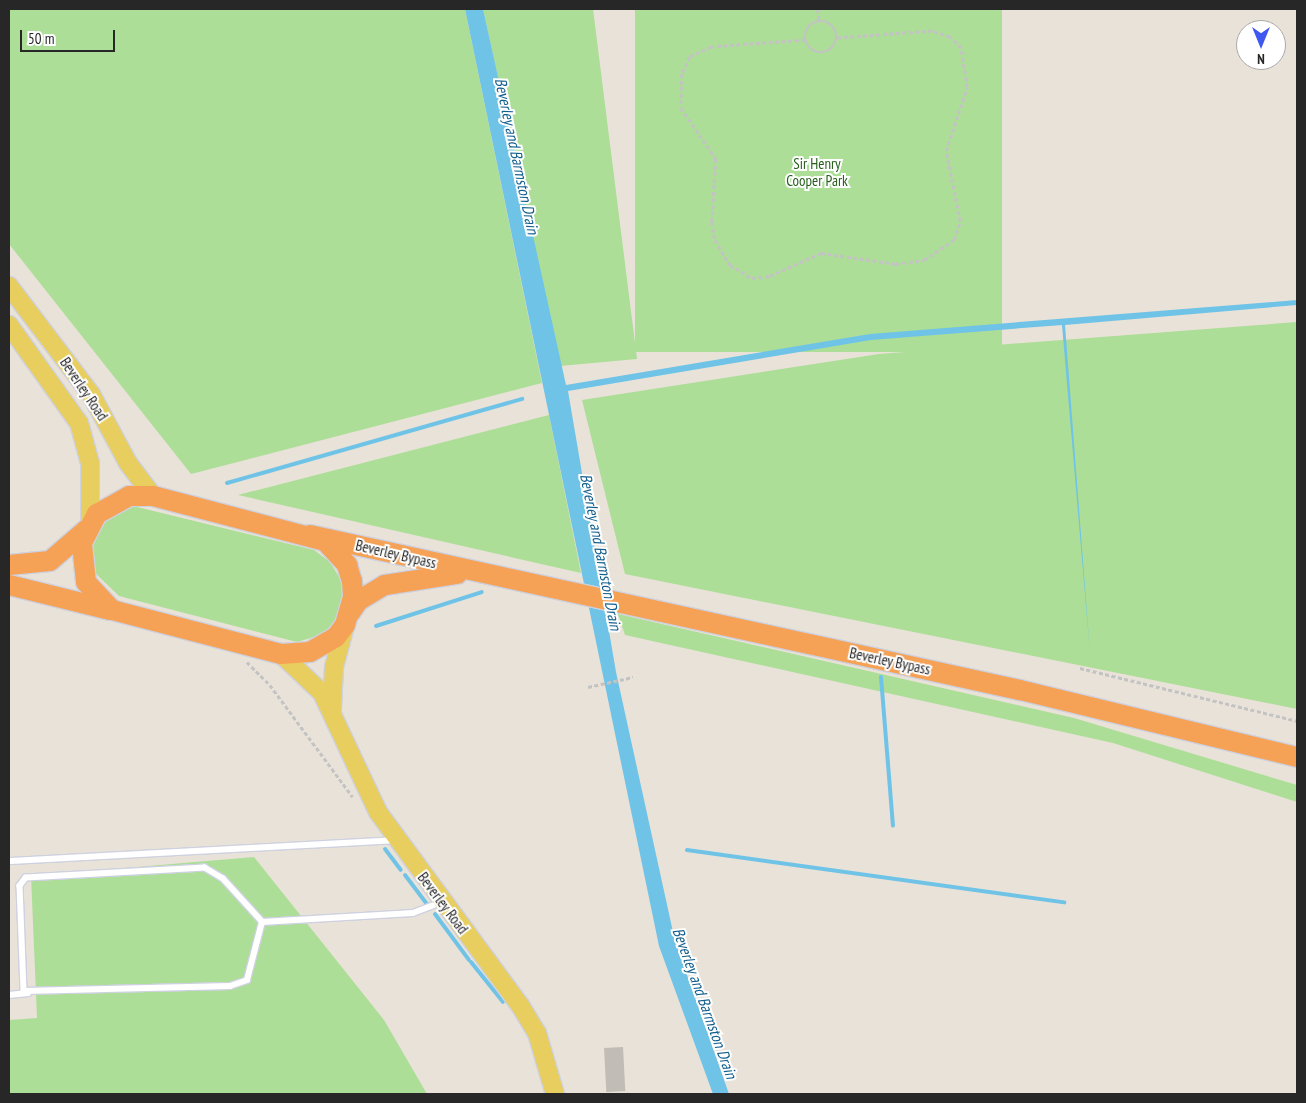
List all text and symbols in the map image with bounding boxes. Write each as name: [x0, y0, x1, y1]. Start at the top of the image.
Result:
scale bar: [22, 20, 118, 52]
north arrow: [1236, 20, 1286, 70]
text: 50 m: [28, 29, 54, 48]
text: N: [1257, 50, 1265, 68]
water label: Beverley and Barmston Drain: [491, 76, 543, 236]
park label: Sir Henry Cooper Park: [786, 154, 848, 189]
street label: Beverley Road: [56, 354, 112, 424]
water label: Beverley and Barmston Drain: [576, 472, 626, 632]
street label: Beverley Bypass: [354, 536, 438, 572]
street label: Beverley Bypass: [848, 644, 932, 678]
street label: Beverley Road: [414, 868, 472, 938]
water label: Beverley and Barmston Drain: [669, 925, 741, 1081]

